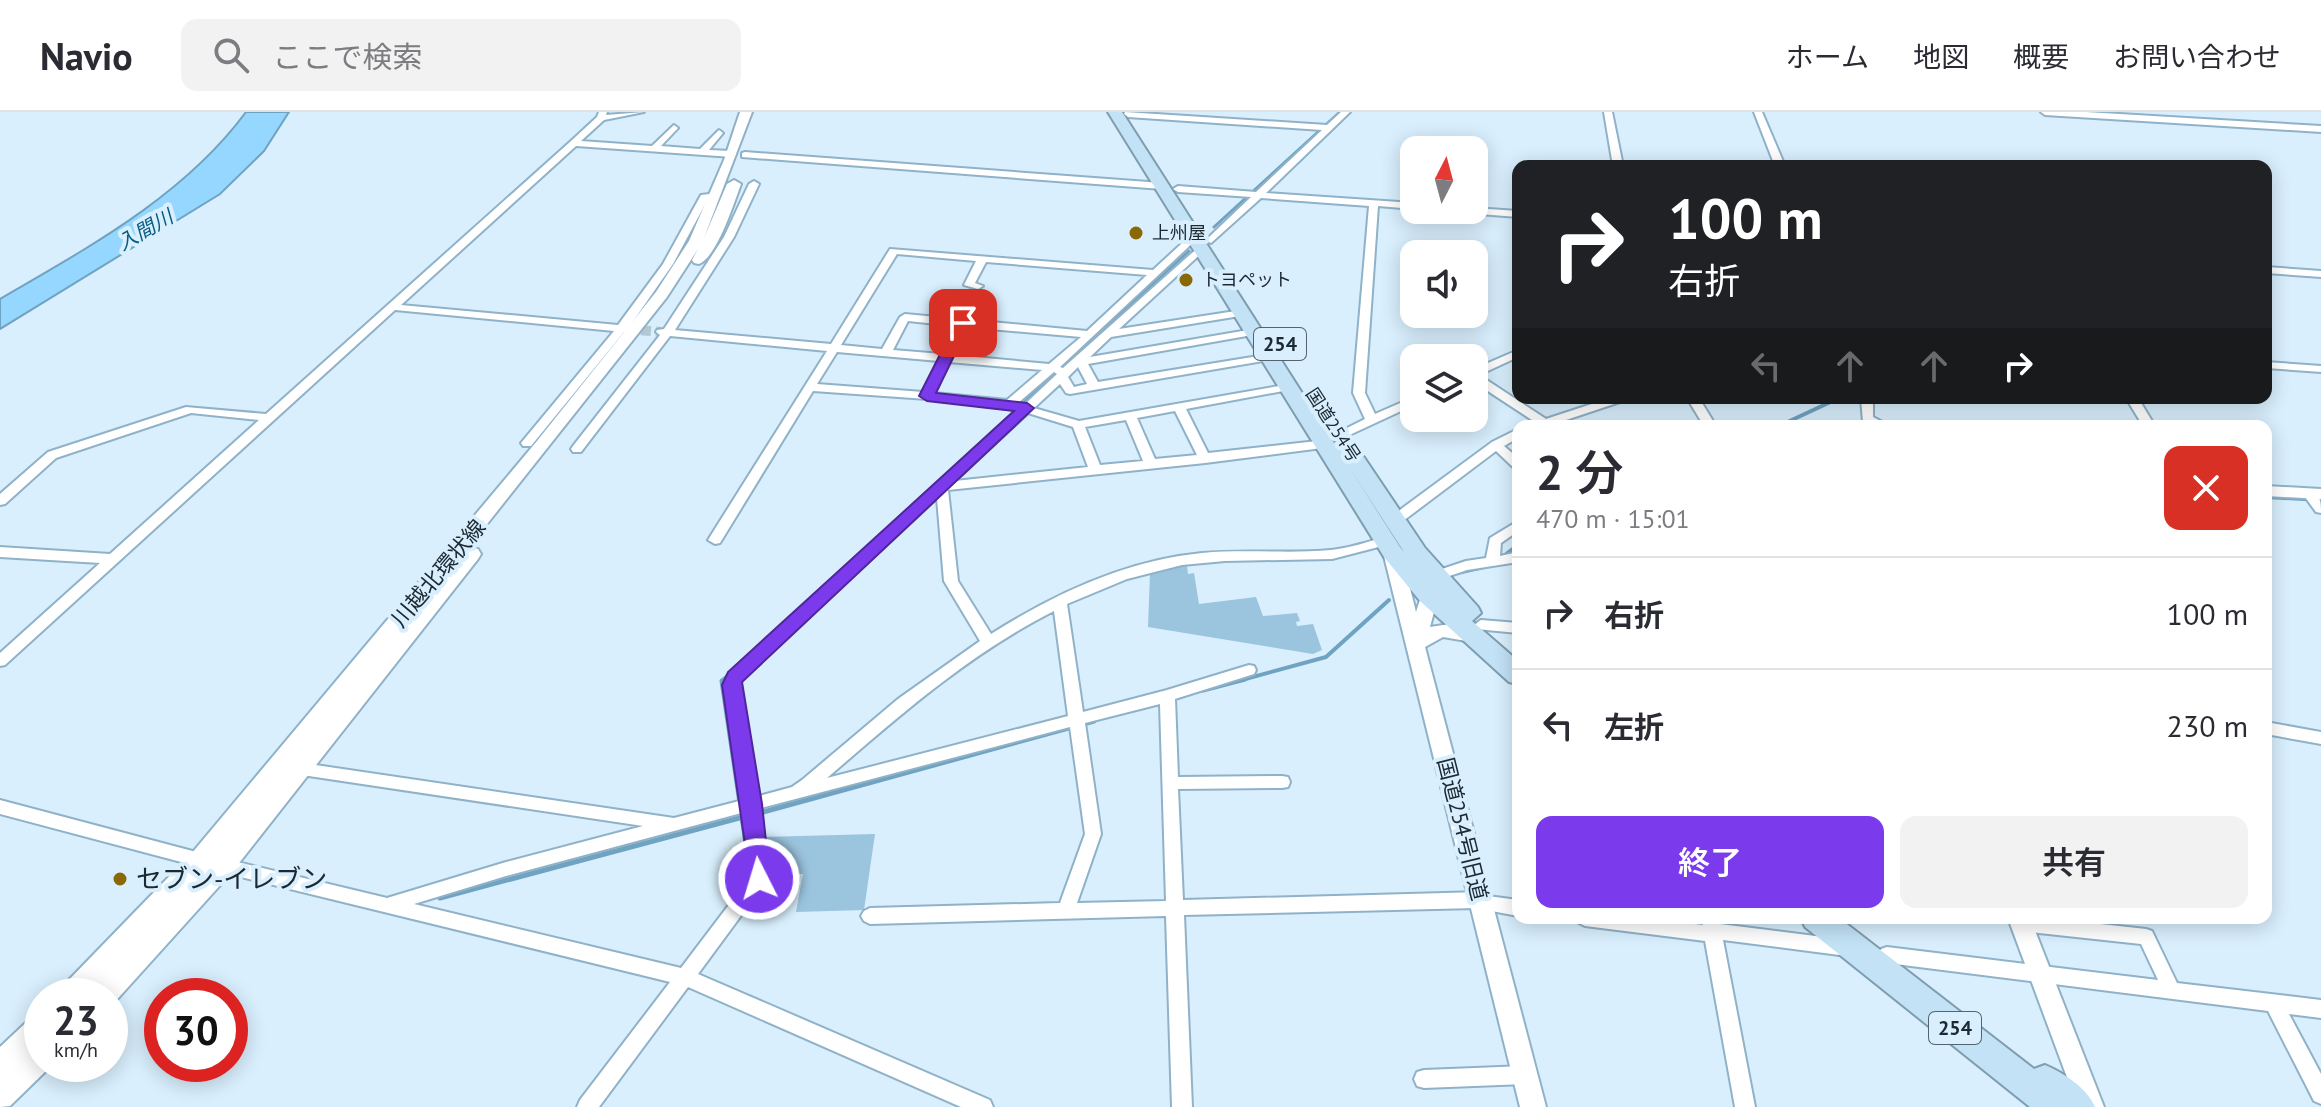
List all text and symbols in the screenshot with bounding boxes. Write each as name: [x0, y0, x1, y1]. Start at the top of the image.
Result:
search box: [181, 19, 741, 91]
text: Navio: [40, 31, 133, 80]
icon: search: [209, 33, 253, 77]
text: ここで検索: [273, 37, 423, 76]
text: ホーム: [1786, 38, 1869, 75]
text: 地図: [1913, 38, 1969, 75]
text: 概要: [2013, 38, 2069, 75]
text: お問い合わせ: [2113, 38, 2281, 75]
north arrow: [1400, 136, 1488, 224]
map controls: [1400, 136, 1488, 432]
text: 100 m: [1668, 182, 1823, 254]
icon: right: [1536, 192, 1640, 296]
water label: 入間川: [113, 203, 179, 256]
place label: 上州屋: [1152, 221, 1206, 244]
marker: 上州屋: [1127, 224, 1145, 242]
button: sound: [1400, 240, 1488, 328]
text: 右折: [1668, 257, 1740, 304]
place label: トヨペット: [1202, 268, 1292, 291]
marker: トヨペット: [1177, 271, 1195, 289]
pin: [929, 289, 997, 357]
icon: arrive: [941, 301, 985, 345]
road number: 254: [1254, 328, 1306, 360]
button: layers: [1400, 344, 1488, 432]
icon: left: [1744, 344, 1788, 388]
icon: ahead: [1828, 344, 1872, 388]
icon: ahead: [1912, 344, 1956, 388]
icon: right: [1996, 344, 2040, 388]
street label: 国道254号: [1301, 383, 1366, 466]
text: 2 分: [1536, 441, 1623, 503]
button: close: [2164, 446, 2248, 530]
text: 470 m · 15:01: [1536, 502, 1690, 535]
street label: 川越北環状線: [385, 513, 491, 633]
icon: right: [1536, 591, 1580, 635]
text: 100 m: [2167, 594, 2248, 633]
text: 右折: [1604, 595, 1664, 634]
icon: left: [1536, 703, 1580, 747]
text: 230 m: [2167, 706, 2248, 745]
text: 左折: [1604, 707, 1664, 746]
street label: 国道254号旧道: [1432, 755, 1494, 903]
button: 終了: [1536, 816, 1884, 908]
button: 共有: [1900, 816, 2248, 908]
position arrow: [717, 837, 801, 921]
place label: セブン-イレブン: [136, 862, 327, 895]
marker: セブン-イレブン: [111, 870, 129, 888]
speed limit sign: 30: [144, 978, 248, 1082]
text: 23: [53, 994, 99, 1046]
road number: 254: [1929, 1012, 1981, 1044]
text: km/h: [54, 1037, 98, 1063]

